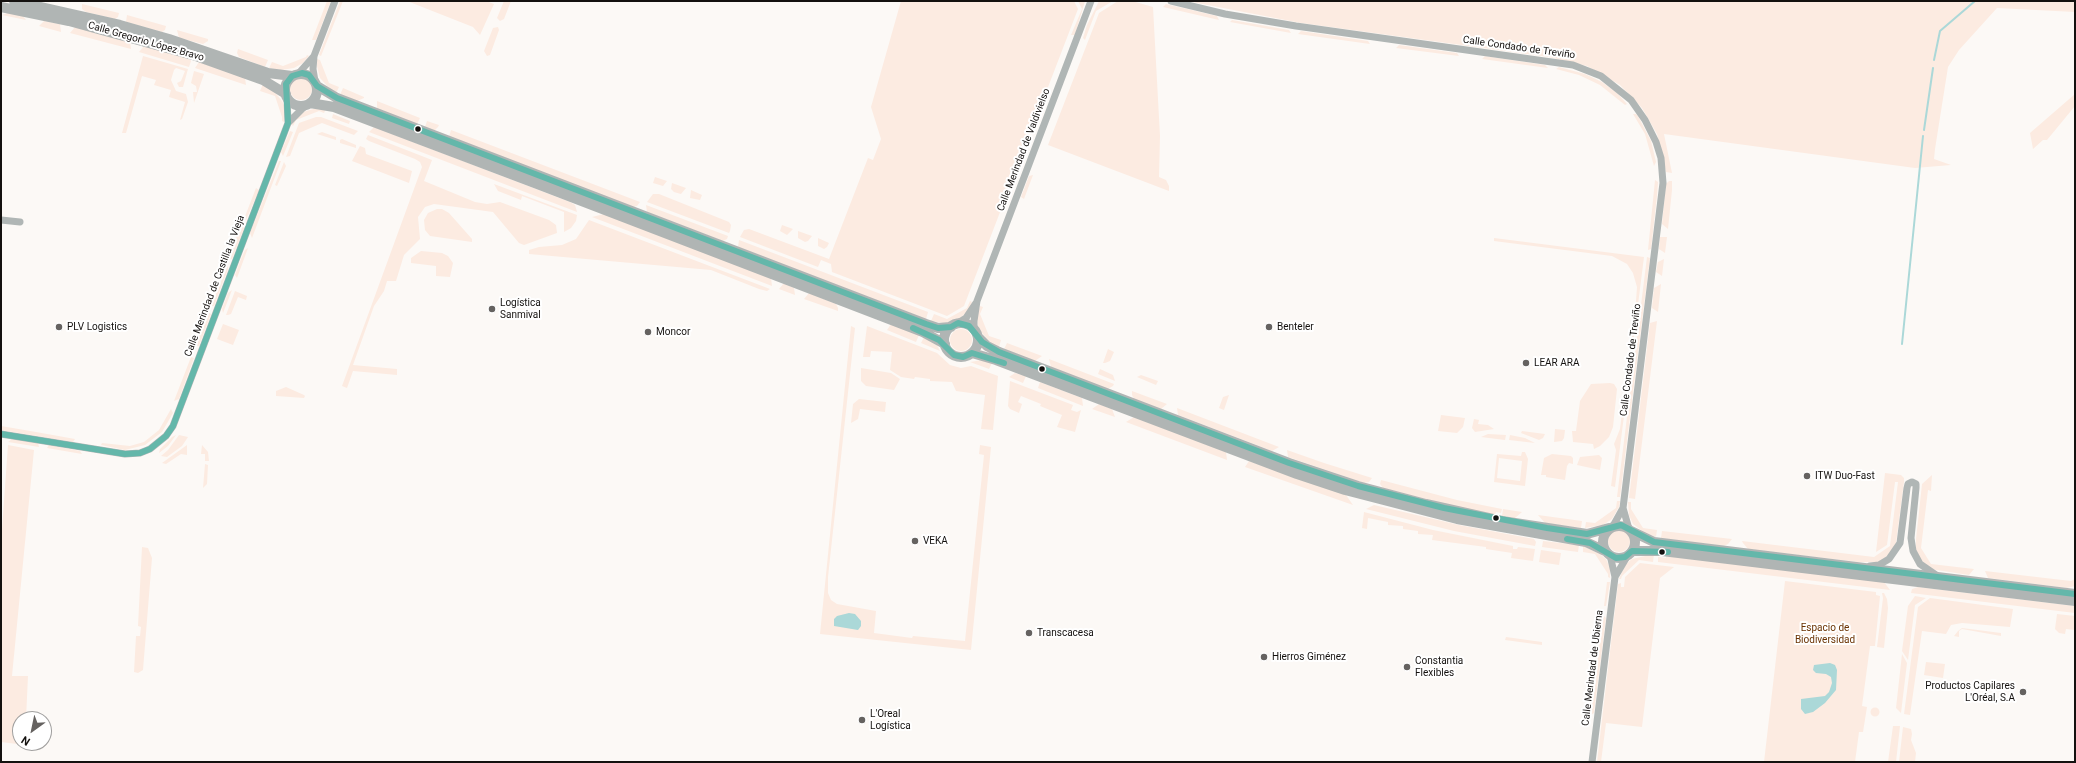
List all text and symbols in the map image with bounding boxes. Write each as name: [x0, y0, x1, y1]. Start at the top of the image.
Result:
street label: Calle Gregorio López Bravo: [87, 20, 205, 64]
street label: Calle Condado de Treviño: [1462, 34, 1576, 62]
street label: Calle Merindad de Valdivielso: [995, 87, 1053, 213]
unlabelled marker: [413, 124, 423, 134]
street label: Calle Merindad de Castilla la Vieja: [182, 214, 248, 358]
place label: Logística Sanmival: [500, 297, 541, 320]
street label: Calle Condado de Treviño: [1618, 303, 1644, 417]
marker: Logística Sanmival: [487, 304, 497, 314]
place label: PLV Logistics: [67, 321, 127, 333]
place label: Benteler: [1277, 321, 1314, 333]
marker: PLV Logistics: [54, 322, 64, 332]
marker: Benteler: [1264, 322, 1274, 332]
place label: Moncor: [656, 326, 690, 338]
marker: Moncor: [643, 327, 653, 337]
place label: LEAR ARA: [1534, 357, 1579, 369]
marker: LEAR ARA: [1521, 358, 1531, 368]
unlabelled marker: [1037, 364, 1047, 374]
place label: ITW Duo-Fast: [1815, 470, 1875, 482]
marker: ITW Duo-Fast: [1802, 471, 1812, 481]
unlabelled marker: [1491, 513, 1501, 523]
place label: VEKA: [923, 535, 948, 547]
marker: VEKA: [910, 536, 920, 546]
unlabelled marker: [1657, 547, 1667, 557]
street label: Calle Merindad de Ubierna: [1580, 609, 1606, 727]
park label: Espacio de Biodiversidad: [1795, 622, 1855, 646]
place label: Transcacesa: [1037, 627, 1094, 639]
marker: Transcacesa: [1024, 628, 1034, 638]
place label: Hierros Giménez: [1272, 651, 1346, 663]
marker: Hierros Giménez: [1259, 652, 1269, 662]
place label: Constantia Flexibles: [1415, 655, 1463, 678]
marker: Constantia Flexibles: [1402, 662, 1412, 672]
place label: Productos Capilares L'Oréal, S.A: [1925, 680, 2015, 704]
marker: Productos Capilares L'Oréal, S.A: [2018, 687, 2028, 697]
place label: L'Oreal Logística: [870, 708, 911, 732]
north arrow: [12, 711, 52, 751]
marker: L'Oreal Logística: [857, 715, 867, 725]
text: N: [19, 733, 33, 748]

